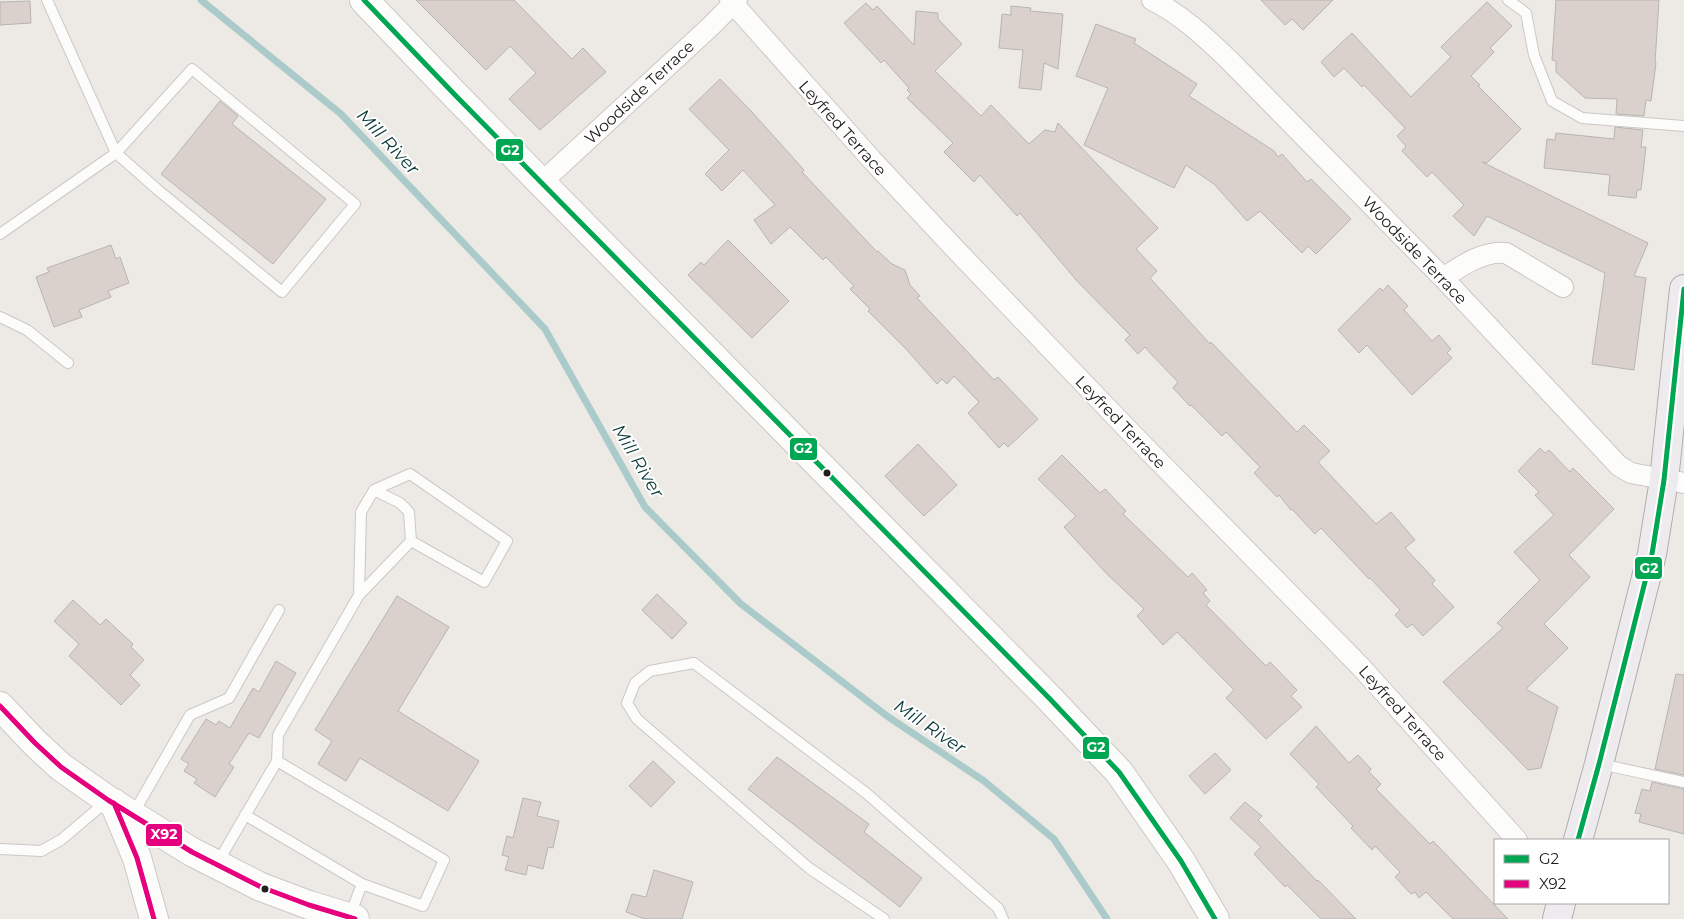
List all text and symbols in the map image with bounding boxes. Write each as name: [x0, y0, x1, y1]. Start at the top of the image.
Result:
street label: Woodside Terrace: [581, 37, 698, 148]
street label: Leyfred Terrace: [795, 77, 890, 180]
water label: Mill River: [352, 105, 424, 180]
line badge: G2: [495, 138, 524, 162]
text: G2: [500, 141, 520, 159]
street label: Woodside Terrace: [1358, 192, 1471, 308]
street label: Leyfred Terrace: [1071, 372, 1170, 473]
water label: Mill River: [607, 420, 669, 502]
line badge: G2: [789, 437, 818, 461]
text: G2: [793, 439, 813, 457]
unlabelled marker: [822, 468, 832, 478]
line badge: G2: [1634, 556, 1663, 580]
text: G2: [1639, 559, 1659, 577]
street label: Leyfred Terrace: [1355, 662, 1450, 765]
water label: Mill River: [890, 695, 971, 759]
line badge: G2: [1082, 736, 1110, 760]
text: G2: [1086, 738, 1106, 756]
line badge: X92: [145, 823, 183, 847]
text: X92: [151, 825, 177, 843]
legend: [1494, 839, 1669, 904]
text: G2: [1539, 849, 1559, 868]
text: X92: [1539, 874, 1566, 893]
unlabelled marker: [260, 884, 270, 894]

